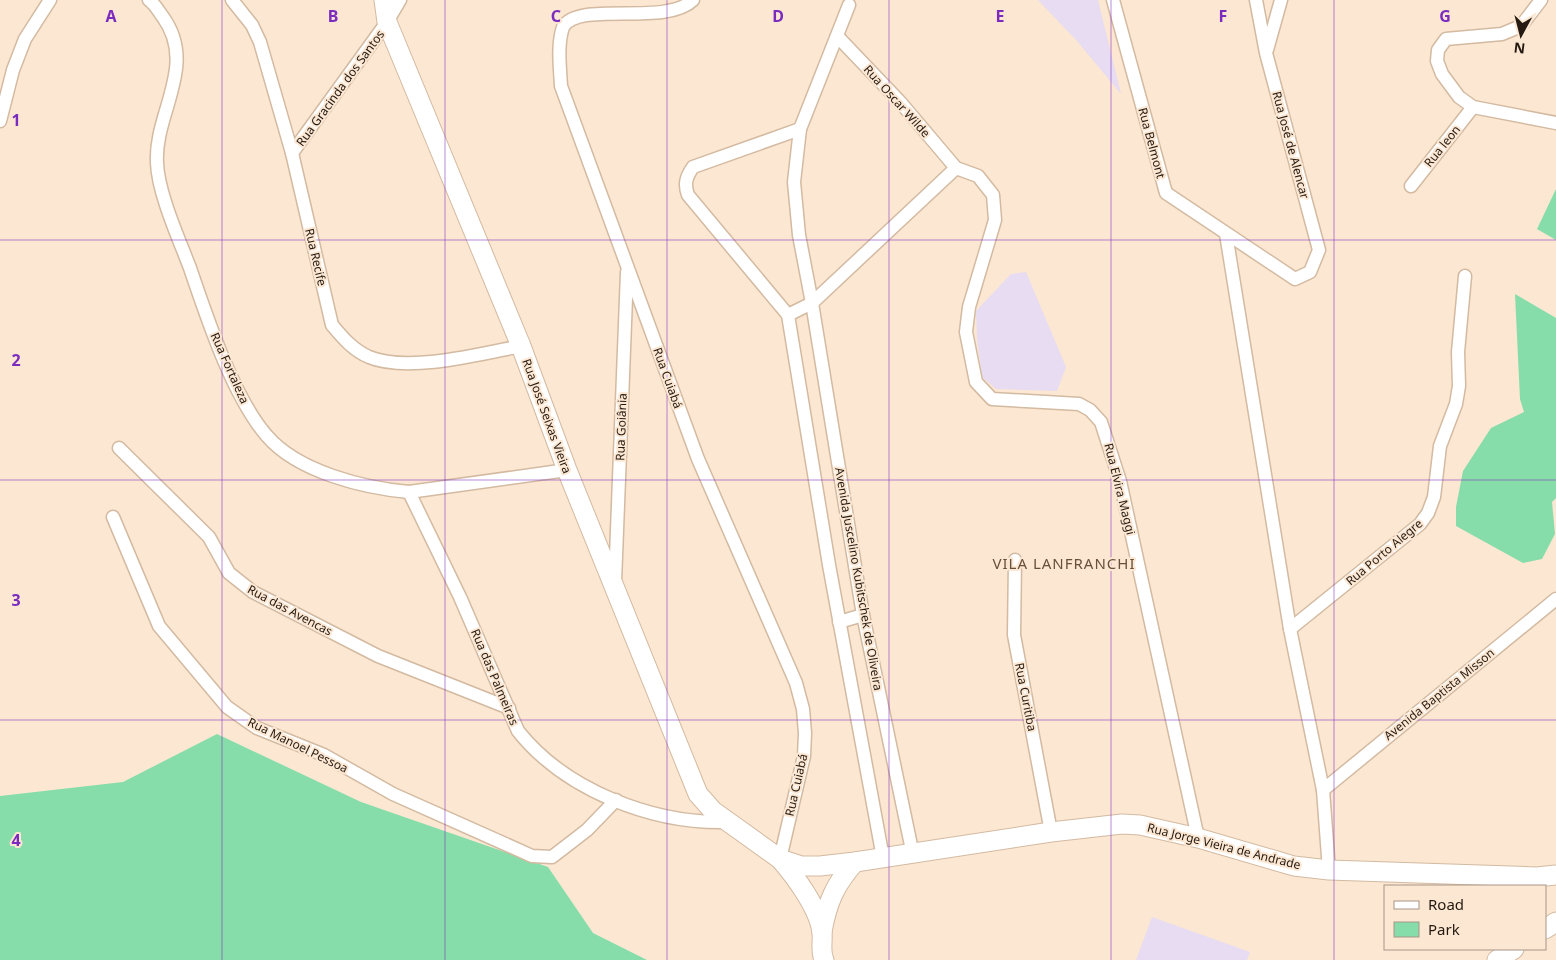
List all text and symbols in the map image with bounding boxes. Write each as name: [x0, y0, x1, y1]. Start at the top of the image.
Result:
text: A: [105, 5, 117, 27]
text: B: [328, 5, 338, 27]
text: C: [551, 5, 561, 27]
text: D: [772, 5, 784, 27]
text: E: [996, 5, 1005, 27]
text: F: [1219, 5, 1227, 27]
text: G: [1439, 5, 1451, 27]
north arrow: [1496, 10, 1546, 60]
street label: Rua Gracinda dos Santos: [292, 26, 388, 150]
text: N: [1513, 38, 1526, 59]
street label: Rua Oscar Wilde: [860, 61, 934, 141]
street label: Rua José de Alencar: [1268, 89, 1314, 201]
street label: Rua Belmont: [1134, 106, 1170, 181]
text: 1: [11, 109, 21, 131]
street label: Rua leon: [1420, 122, 1464, 170]
street label: Rua Recife: [301, 226, 331, 288]
street label: Rua Fortaleza: [207, 330, 253, 406]
street label: Rua Cuiabá: [649, 345, 687, 411]
text: 2: [11, 349, 21, 371]
street label: Rua José Seixas Vieira: [518, 356, 576, 476]
street label: Rua Goiânia: [611, 393, 631, 461]
street label: Rua Elvira Maggi: [1100, 441, 1140, 537]
street label: Avenida Juscelino Kubitschek de Oliveira: [831, 466, 887, 692]
street label: Rua Porto Alegre: [1342, 515, 1426, 589]
district label: VILA LANFRANCHI: [992, 553, 1136, 573]
street label: Rua das Avencas: [245, 580, 336, 640]
text: 3: [11, 589, 21, 611]
street label: Rua das Palmeiras: [467, 626, 523, 728]
street label: Avenida Baptista Misson: [1380, 644, 1498, 744]
street label: Rua Curitiba: [1011, 661, 1041, 733]
street label: Rua Manoel Pessoa: [245, 713, 351, 777]
street label: Rua Cuiabá: [781, 752, 811, 818]
street label: Rua Jorge Vieira de Andrade: [1146, 819, 1303, 873]
text: 4: [11, 829, 21, 851]
legend: [1384, 885, 1546, 950]
text: Road: [1428, 894, 1464, 914]
text: Park: [1428, 919, 1460, 939]

